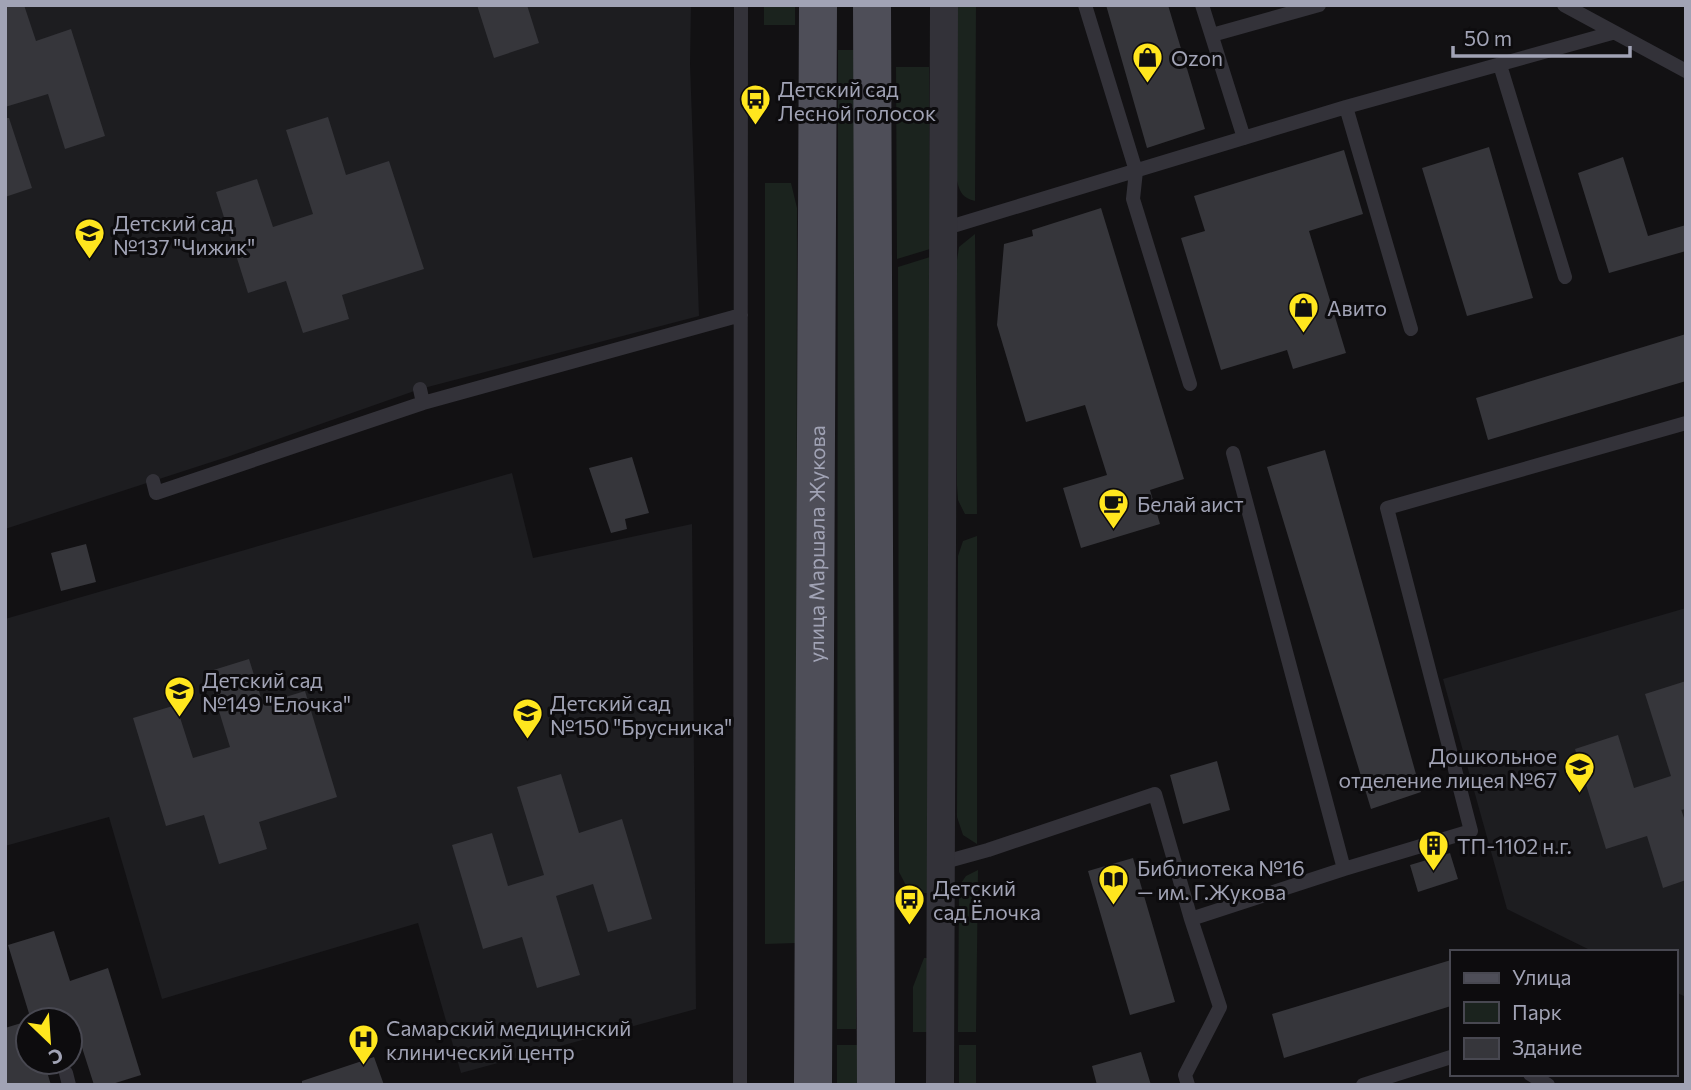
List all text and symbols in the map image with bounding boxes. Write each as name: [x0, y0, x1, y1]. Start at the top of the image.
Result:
scale bar: [1453, 14, 1630, 58]
text: 50 m: [1464, 25, 1512, 50]
shop icon: Ozon: [1131, 40, 1165, 84]
place label: Ozon: [1171, 45, 1223, 70]
place label: Детский сад Лесной голосок: [778, 76, 936, 125]
bus stop icon: Детский сад Лесной голосок: [738, 83, 772, 127]
place label: Детский сад №137 "Чижик": [113, 210, 255, 259]
school or university icon: Детский сад №137 "Чижик": [73, 217, 107, 261]
shop icon: Авито: [1287, 290, 1321, 334]
place label: Авито: [1327, 295, 1387, 320]
street label: улица Маршала Жукова: [802, 425, 829, 663]
cafe icon: Белай аист: [1097, 486, 1131, 530]
place label: Белай аист: [1137, 491, 1244, 516]
place label: Детский сад №149 "Елочка": [202, 667, 351, 716]
school or university icon: Детский сад №149 "Елочка": [162, 674, 196, 718]
place label: Детский сад №150 "Брусничка": [550, 690, 732, 739]
school or university icon: Детский сад №150 "Брусничка": [510, 697, 544, 741]
place label: Дошкольное отделение лицея №67: [1339, 743, 1557, 792]
school or university icon: Дошкольное отделение лицея №67: [1563, 750, 1597, 794]
building icon: ТП-1102 н.г.: [1417, 828, 1451, 872]
place label: ТП-1102 н.г.: [1457, 833, 1572, 858]
place label: Библиотека №16 — им. Г.Жукова: [1137, 855, 1305, 904]
library icon: Библиотека №16 — им. Г.Жукова: [1097, 862, 1131, 906]
place label: Детский сад Ёлочка: [933, 875, 1041, 924]
bus stop icon: Детский сад Ёлочка: [893, 882, 927, 926]
legend: [1450, 950, 1677, 1076]
text: Улица: [1512, 964, 1571, 989]
text: Парк: [1512, 999, 1562, 1024]
north arrow: [14, 1006, 84, 1076]
place label: Самарский медицинский клинический центр: [386, 1015, 631, 1064]
hospital icon: Самарский медицинский клинический центр: [346, 1022, 380, 1066]
text: Здание: [1512, 1034, 1582, 1059]
text: С: [46, 1044, 67, 1070]

